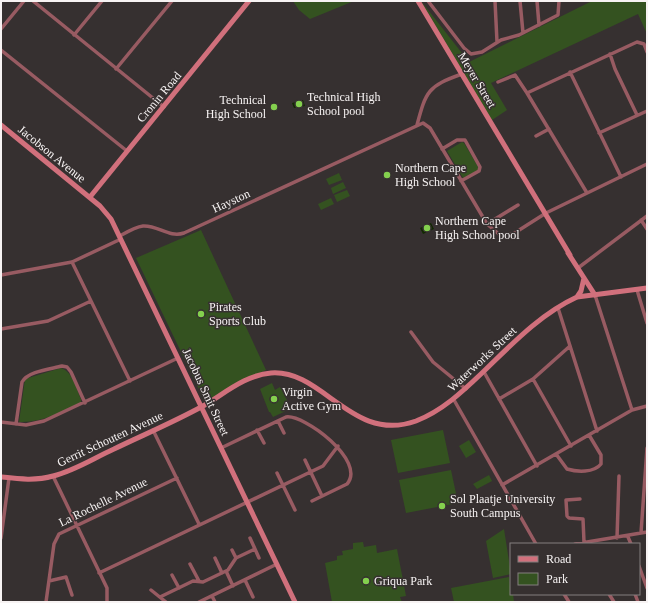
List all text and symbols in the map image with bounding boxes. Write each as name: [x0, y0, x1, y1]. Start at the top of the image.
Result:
street label: Meyer Street: [455, 50, 499, 111]
street label: Cronin Road: [134, 69, 184, 125]
place label: Technical High School pool: [307, 90, 380, 118]
place label: Technical High School: [206, 93, 267, 121]
marker: Technical High School pool: [294, 99, 304, 109]
marker: Technical High School: [269, 102, 279, 112]
street label: Jacobson Avenue: [15, 123, 89, 185]
place label: Northern Cape High School: [395, 161, 466, 189]
marker: Northern Cape High School: [382, 170, 392, 180]
street label: Hayston: [210, 186, 252, 216]
place label: Northern Cape High School pool: [435, 214, 520, 242]
marker: Northern Cape High School pool: [422, 223, 432, 233]
place label: Pirates Sports Club: [209, 300, 266, 328]
marker: Pirates Sports Club: [196, 309, 206, 319]
street label: Waterworks Street: [445, 323, 520, 394]
street label: Jacobus Smit Street: [180, 346, 233, 438]
place label: Virgin Active Gym: [282, 385, 342, 413]
marker: Virgin Active Gym: [269, 394, 279, 404]
street label: Gerrit Schouten Avenue: [55, 408, 165, 470]
street label: La Rochelle Avenue: [56, 474, 150, 530]
place label: Sol Plaatje University South Campus: [450, 492, 555, 520]
marker: Sol Plaatje University South Campus: [437, 501, 447, 511]
legend: [510, 543, 640, 595]
text: Road: [546, 552, 571, 566]
text: Park: [546, 572, 568, 586]
place label: Griqua Park: [374, 574, 432, 588]
marker: Griqua Park: [361, 576, 371, 586]

